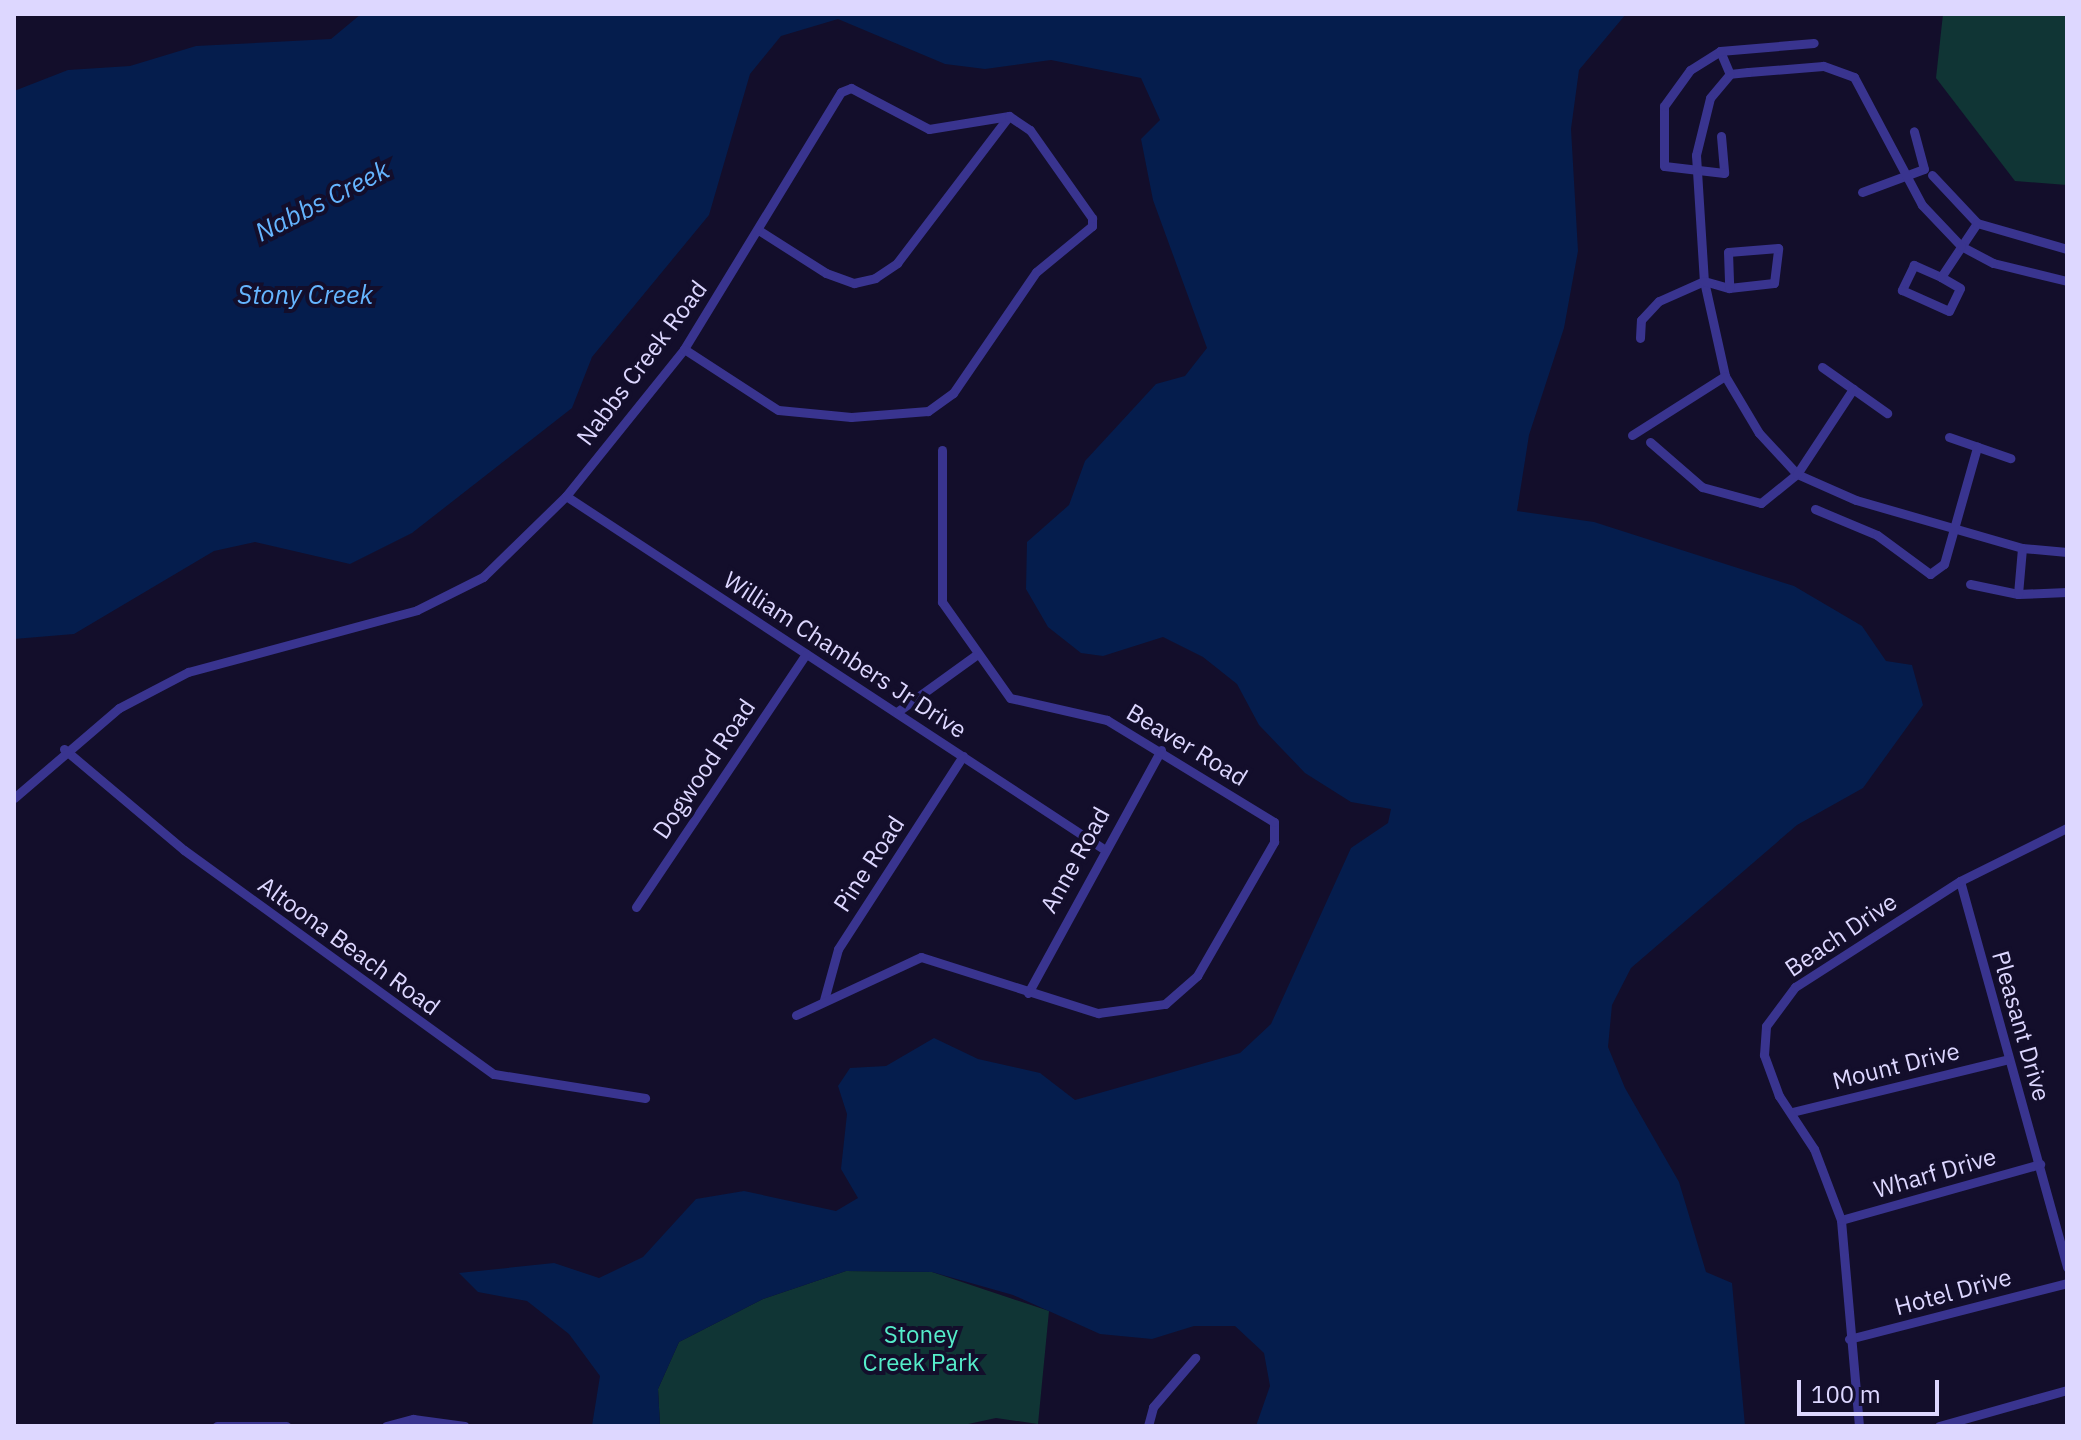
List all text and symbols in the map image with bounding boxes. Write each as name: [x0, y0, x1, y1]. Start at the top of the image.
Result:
water label: Nabbs Creek: [250, 154, 394, 248]
street label: Nabbs Creek Road: [571, 275, 713, 451]
water label: Stony Creek: [237, 279, 373, 311]
street label: William Chambers Jr Drive: [718, 566, 972, 744]
street label: Dogwood Road: [647, 694, 761, 844]
street label: Beaver Road: [1121, 698, 1253, 792]
street label: Anne Road: [1034, 802, 1116, 918]
street label: Pine Road: [827, 811, 911, 917]
street label: Altoona Beach Road: [253, 870, 445, 1022]
street label: Beach Drive: [1780, 887, 1902, 983]
street label: Pleasant Drive: [1986, 948, 2056, 1104]
street label: Mount Drive: [1829, 1036, 1963, 1096]
street label: Wharf Drive: [1871, 1142, 1999, 1204]
street label: Hotel Drive: [1891, 1263, 2015, 1321]
park label: Stoney Creek Park: [863, 1321, 979, 1377]
scale bar: [1801, 1364, 1943, 1414]
text: 100 m: [1811, 1378, 1881, 1410]

